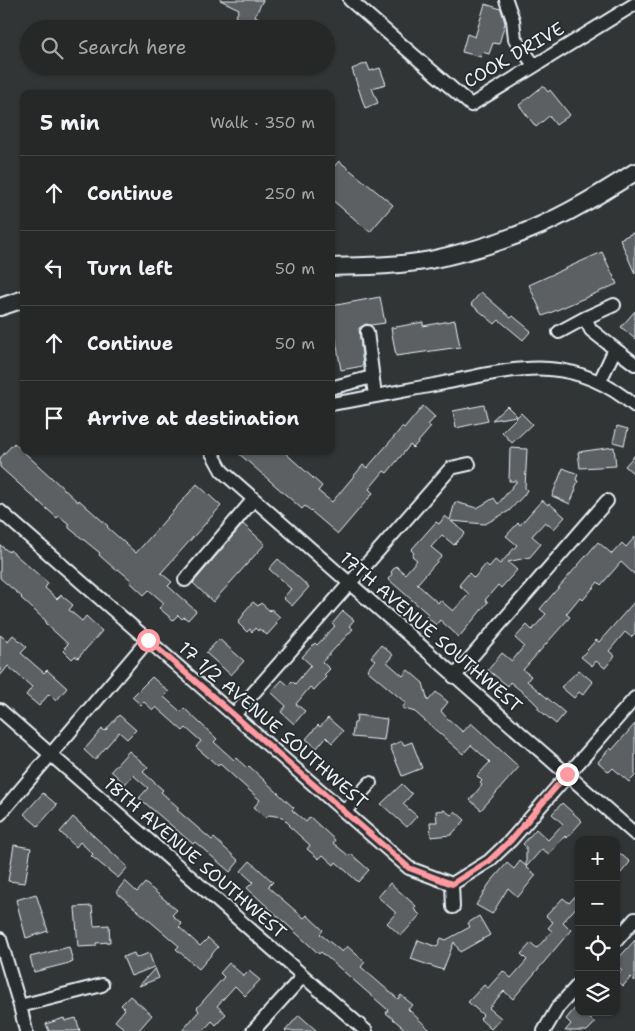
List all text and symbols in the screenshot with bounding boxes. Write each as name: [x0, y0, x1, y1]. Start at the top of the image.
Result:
street label: COOK DRIVE: [459, 17, 569, 93]
search box: [20, 20, 335, 75]
icon: search: [38, 34, 66, 62]
text: Search here: [78, 35, 187, 60]
text: 5 min: [40, 109, 100, 137]
text: Walk · 350 m: [210, 112, 315, 133]
icon: ahead: [40, 179, 68, 207]
text: Continue: [87, 181, 173, 206]
text: 250 m: [264, 183, 315, 204]
icon: left: [40, 254, 68, 282]
text: Turn left: [87, 256, 173, 281]
text: 50 m: [275, 258, 315, 279]
icon: ahead: [40, 329, 68, 357]
text: Continue: [87, 331, 173, 356]
text: 50 m: [275, 333, 315, 354]
icon: arrive: [40, 404, 68, 432]
text: Arrive at destination: [87, 406, 299, 431]
street label: 17TH AVENUE SOUTHWEST: [335, 546, 527, 718]
route start: [137, 629, 160, 652]
street label: 17 1/2 AVENUE SOUTHWEST: [173, 636, 373, 814]
route end: [556, 763, 579, 786]
street label: 18TH AVENUE SOUTHWEST: [99, 772, 291, 944]
map controls: [575, 836, 620, 1016]
button: +: [575, 836, 620, 881]
button: −: [575, 881, 620, 926]
button: locate: [575, 926, 620, 971]
button: layers: [575, 971, 620, 1016]

